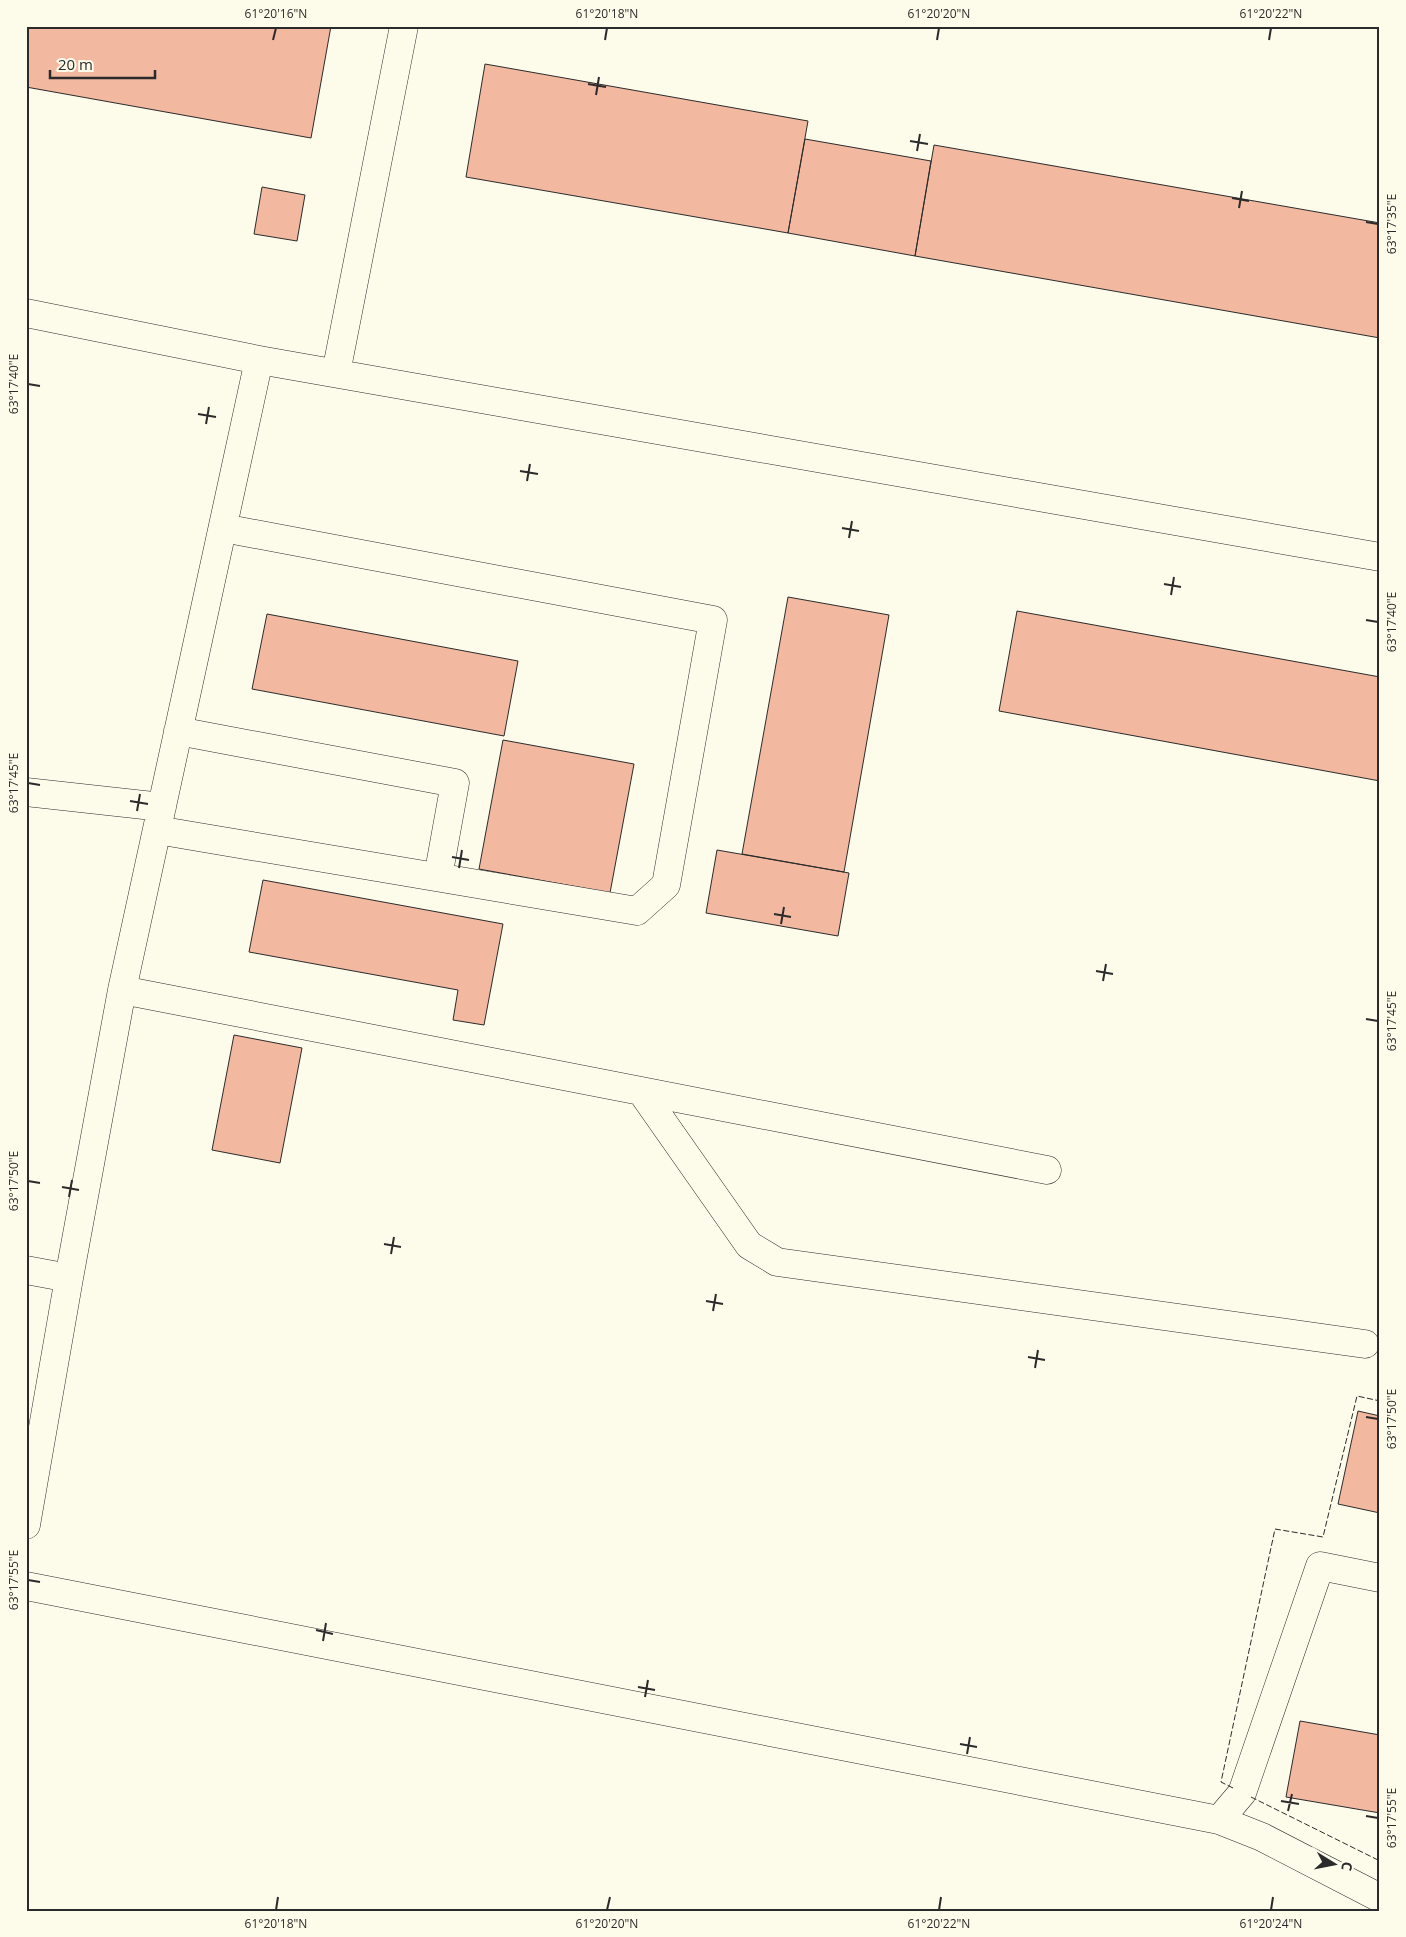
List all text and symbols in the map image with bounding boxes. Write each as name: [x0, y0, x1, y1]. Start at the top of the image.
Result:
text: 61°20'16"N: [245, 5, 307, 22]
text: 61°20'18"N: [576, 5, 638, 22]
text: 61°20'20"N: [908, 5, 970, 22]
text: 61°20'22"N: [1240, 5, 1302, 22]
scale bar: [50, 48, 155, 80]
text: 20 m: [58, 54, 93, 74]
text: 63°17'35"E: [1383, 194, 1400, 254]
text: 63°17'40"E: [5, 354, 22, 414]
text: 63°17'40"E: [1383, 592, 1400, 652]
text: 63°17'45"E: [5, 753, 22, 813]
text: 63°17'45"E: [1383, 991, 1400, 1051]
text: 63°17'50"E: [5, 1151, 22, 1211]
text: 63°17'50"E: [1383, 1389, 1400, 1449]
text: 63°17'55"E: [5, 1550, 22, 1610]
text: 63°17'55"E: [1383, 1788, 1400, 1848]
north arrow: [1308, 1840, 1358, 1890]
text: С: [1337, 1860, 1357, 1872]
text: 61°20'18"N: [245, 1915, 307, 1932]
text: 61°20'20"N: [576, 1915, 638, 1932]
text: 61°20'22"N: [908, 1915, 970, 1932]
text: 61°20'24"N: [1240, 1915, 1302, 1932]

